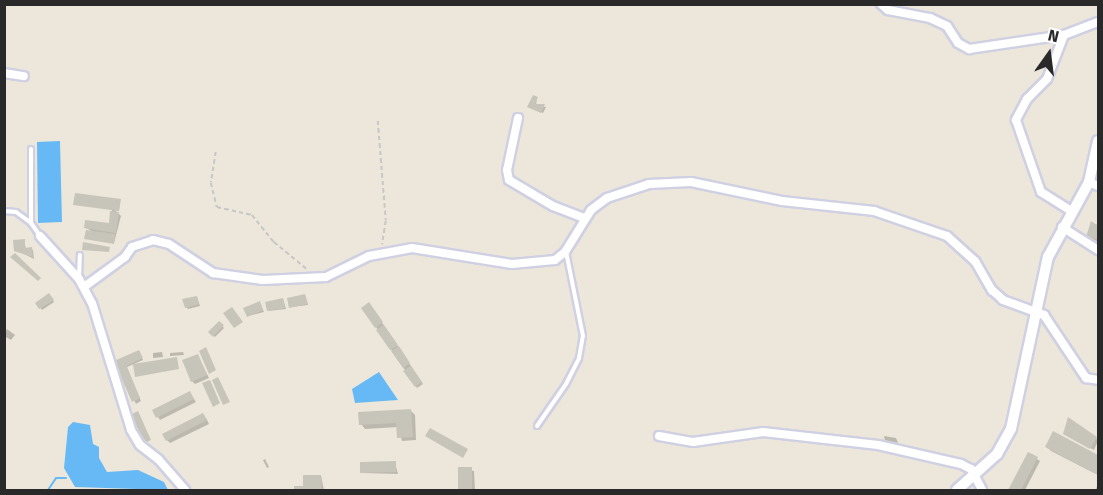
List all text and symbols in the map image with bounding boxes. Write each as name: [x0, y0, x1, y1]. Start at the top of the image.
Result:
north arrow: [1019, 24, 1079, 84]
text: N: [1046, 26, 1061, 47]

